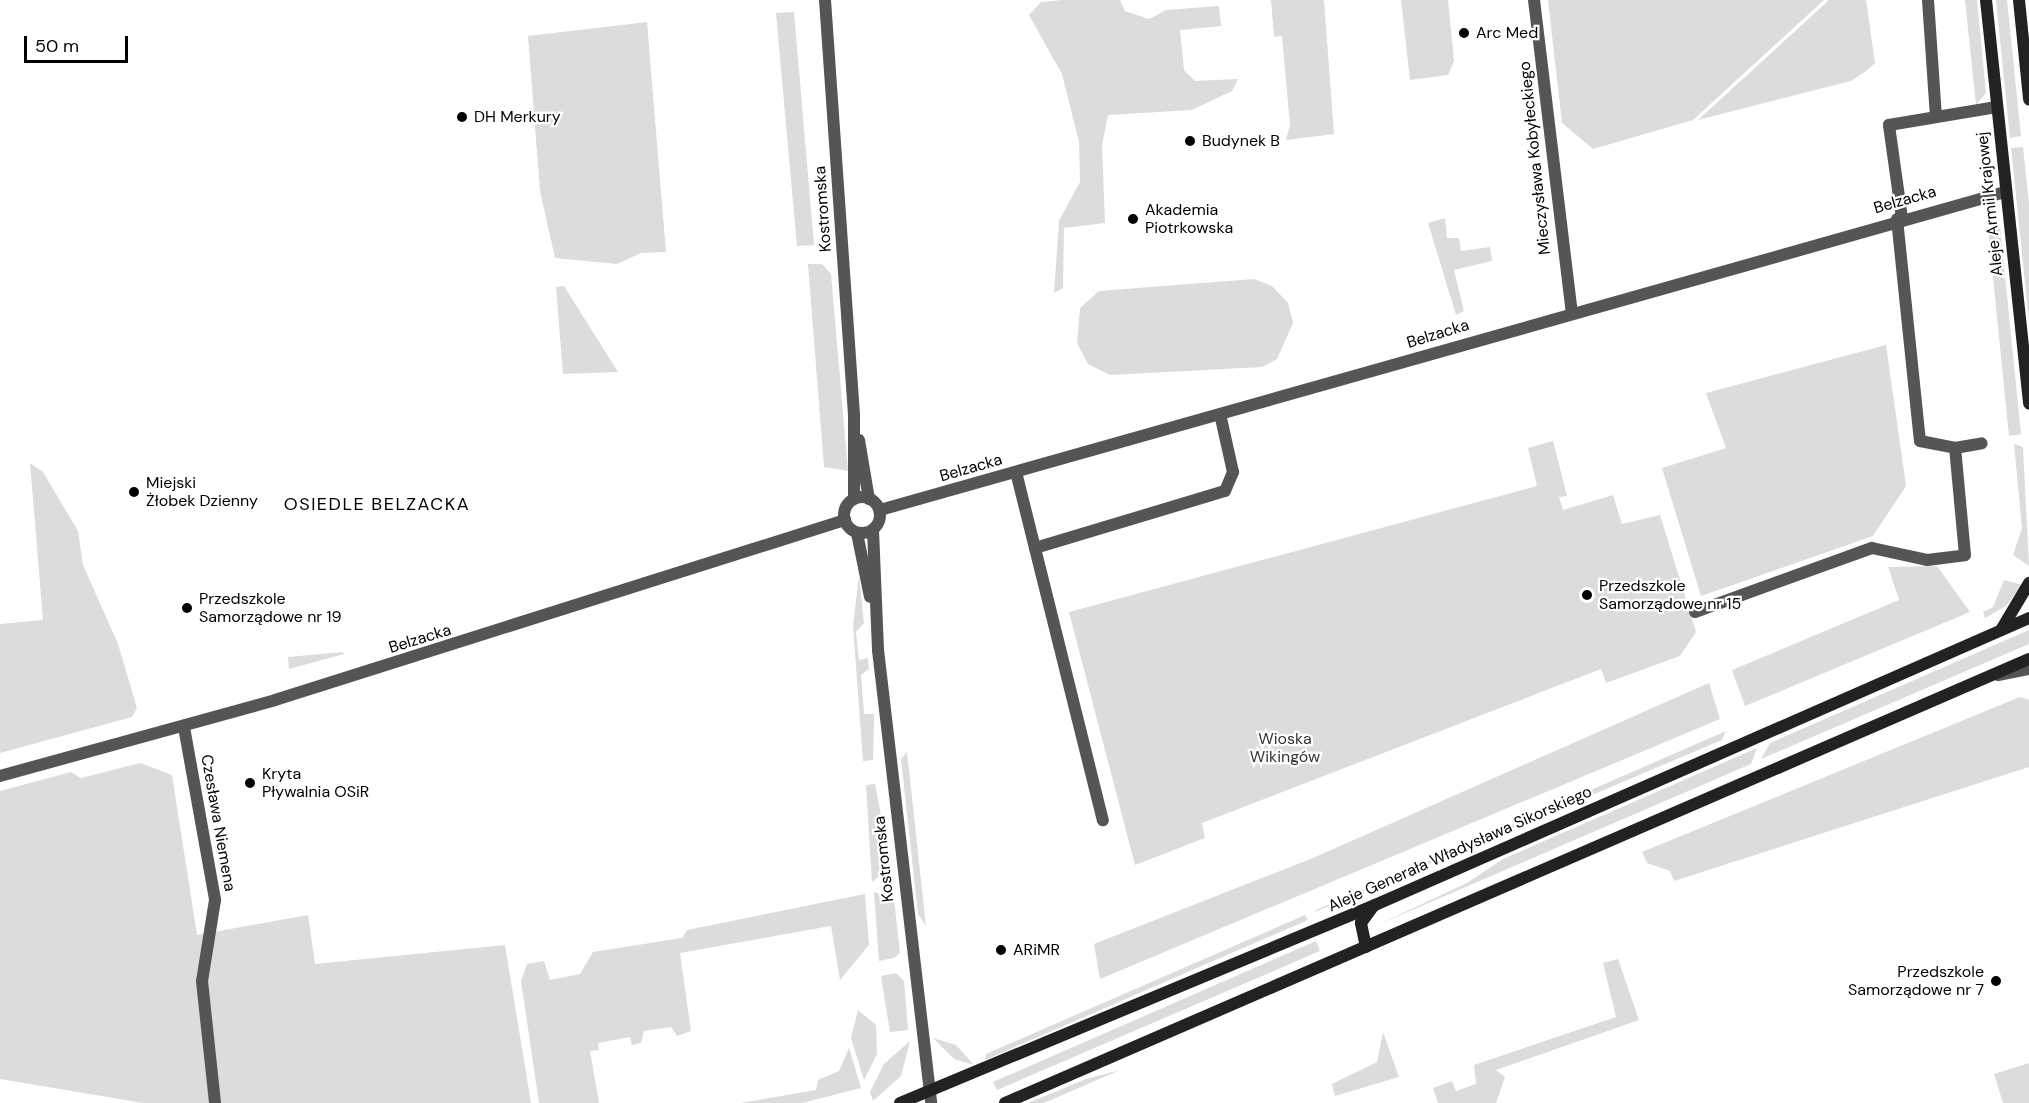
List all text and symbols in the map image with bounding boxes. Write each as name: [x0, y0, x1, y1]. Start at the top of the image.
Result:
place label: Arc Med: [1476, 23, 1538, 43]
scale bar: [27, 24, 130, 62]
marker: Arc Med: [1457, 26, 1471, 40]
text: 50 m: [35, 34, 79, 58]
street label: Mieczysława Kobyłeckiego: [1515, 60, 1555, 256]
place label: DH Merkury: [474, 107, 561, 127]
marker: DH Merkury: [455, 110, 469, 124]
place label: Budynek B: [1202, 131, 1280, 151]
street label: Aleje Armii Krajowej: [1973, 131, 2007, 277]
marker: Budynek B: [1183, 134, 1197, 148]
street label: Kostromska: [810, 165, 836, 253]
street label: Belzacka: [1872, 182, 1938, 218]
place label: Akademia Piotrkowska: [1145, 200, 1233, 238]
marker: Akademia Piotrkowska: [1126, 212, 1140, 226]
street label: Belzacka: [1404, 315, 1472, 353]
street label: Belzacka: [938, 450, 1004, 486]
place label: Miejski Żłobek Dzienny: [146, 473, 258, 511]
marker: Miejski Żłobek Dzienny: [127, 485, 141, 499]
district label: OSIEDLE BELZACKA: [284, 493, 470, 515]
place label: Przedszkole Samorządowe nr 15: [1599, 576, 1741, 614]
marker: Przedszkole Samorządowe nr 15: [1580, 588, 1594, 602]
place label: Przedszkole Samorządowe nr 19: [199, 589, 342, 627]
marker: Przedszkole Samorządowe nr 19: [180, 601, 194, 615]
street label: Belzacka: [386, 620, 454, 658]
park label: Wioska Wikingów: [1250, 729, 1320, 767]
street label: Czesława Niemena: [197, 753, 239, 893]
place label: Kryta Pływalnia OSiR: [262, 764, 369, 802]
marker: Kryta Pływalnia OSiR: [243, 776, 257, 790]
street label: Aleje Generała Władysława Sikorskiego: [1325, 782, 1595, 916]
street label: Kostromska: [870, 815, 898, 903]
place label: ARiMR: [1013, 940, 1060, 960]
marker: ARiMR: [994, 943, 1008, 957]
place label: Przedszkole Samorządowe nr 7: [1848, 962, 1984, 1000]
marker: Przedszkole Samorządowe nr 7: [1989, 974, 2003, 988]

